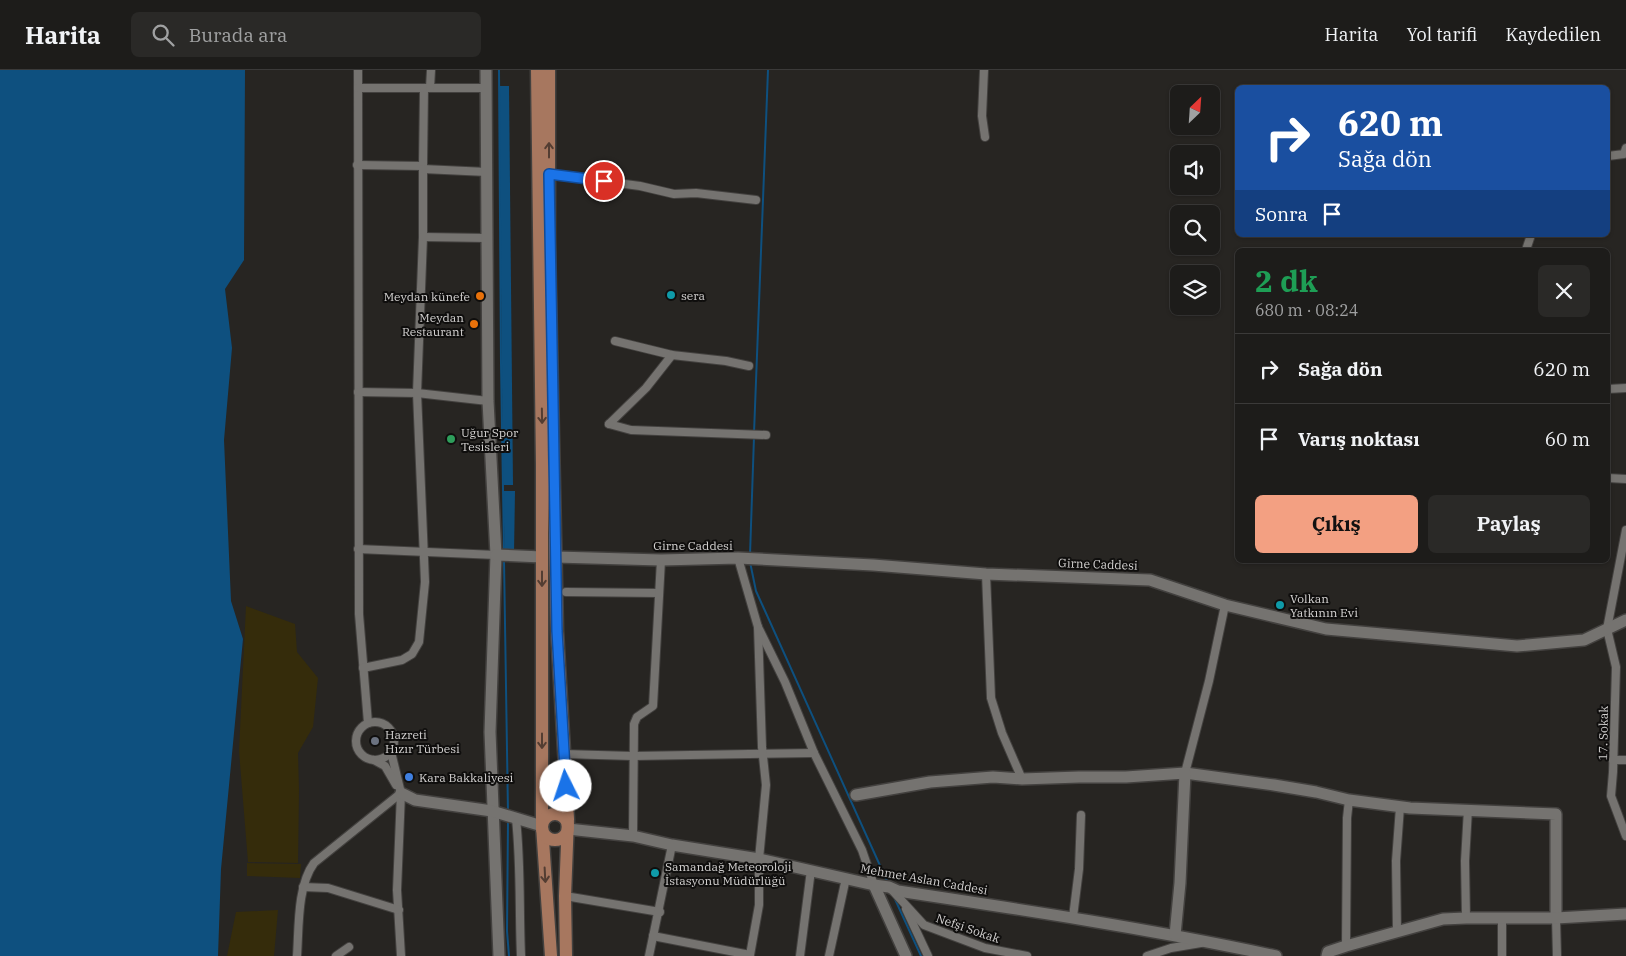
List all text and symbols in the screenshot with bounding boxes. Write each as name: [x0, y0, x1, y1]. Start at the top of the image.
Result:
search box: [131, 12, 481, 57]
text: Harita: [25, 19, 101, 51]
icon: search: [149, 21, 177, 49]
text: Burada ara: [189, 23, 287, 47]
text: Harita: [1325, 23, 1378, 46]
text: Yol tarifi: [1406, 23, 1477, 46]
text: Kaydedilen: [1505, 23, 1601, 46]
north arrow: [1170, 85, 1220, 135]
map controls: [1170, 85, 1220, 315]
text: 620 m: [1338, 100, 1443, 146]
icon: right: [1255, 105, 1320, 170]
one-way arrow: [544, 143, 554, 159]
text: Sağa dön: [1338, 144, 1432, 173]
button: sound: [1170, 145, 1220, 195]
pin: [583, 160, 625, 202]
icon: arrive: [590, 167, 618, 195]
icon: arrive: [1318, 200, 1346, 228]
text: Sonra: [1255, 202, 1308, 226]
button: search: [1170, 205, 1220, 255]
text: 2 dk: [1255, 261, 1318, 300]
button: layers: [1170, 265, 1220, 315]
button: close: [1538, 265, 1590, 317]
place label: sera: [681, 288, 706, 303]
place label: Meydan künefe: [384, 289, 470, 304]
marker: sera: [665, 289, 677, 301]
marker: Meydan künefe: [474, 290, 486, 302]
text: 680 m · 08:24: [1255, 300, 1358, 320]
place label: Meydan Restaurant: [402, 310, 464, 339]
marker: Meydan Restaurant: [468, 318, 480, 330]
icon: right: [1255, 355, 1283, 383]
text: Sağa dön: [1298, 357, 1382, 381]
text: 620 m: [1533, 357, 1590, 381]
one-way arrow: [537, 408, 547, 424]
place label: Uğur Spor Tesisleri: [461, 425, 519, 454]
icon: arrive: [1255, 425, 1283, 453]
text: Varış noktası: [1298, 427, 1420, 451]
text: 60 m: [1545, 427, 1590, 451]
marker: Uğur Spor Tesisleri: [445, 433, 457, 445]
button: Çıkış: [1255, 495, 1418, 553]
button: Paylaş: [1428, 495, 1590, 553]
street label: Girne Caddesi: [653, 538, 733, 553]
street label: Girne Caddesi: [1058, 555, 1138, 573]
one-way arrow: [537, 570, 547, 586]
place label: Volkan Yatkının Evi: [1290, 591, 1358, 620]
marker: Volkan Yatkının Evi: [1274, 599, 1286, 611]
street label: 17. Sokak: [1595, 705, 1611, 761]
place label: Hazreti Hızır Türbesi: [385, 727, 460, 756]
one-way arrow: [537, 732, 547, 749]
marker: Hazreti Hızır Türbesi: [369, 735, 381, 747]
position arrow: [539, 759, 591, 811]
place label: Kara Bakkaliyesi: [419, 770, 514, 785]
marker: Kara Bakkaliyesi: [403, 771, 415, 783]
place label: Samandağ Meteoroloji İstasyonu Müdürlüğü: [665, 859, 792, 888]
street label: Mehmet Aslan Caddesi: [859, 860, 989, 898]
one-way arrow: [541, 867, 550, 883]
marker: Samandağ Meteoroloji İstasyonu Müdürlüğü: [649, 867, 661, 879]
street label: Nefşi Sokak: [934, 910, 1002, 946]

